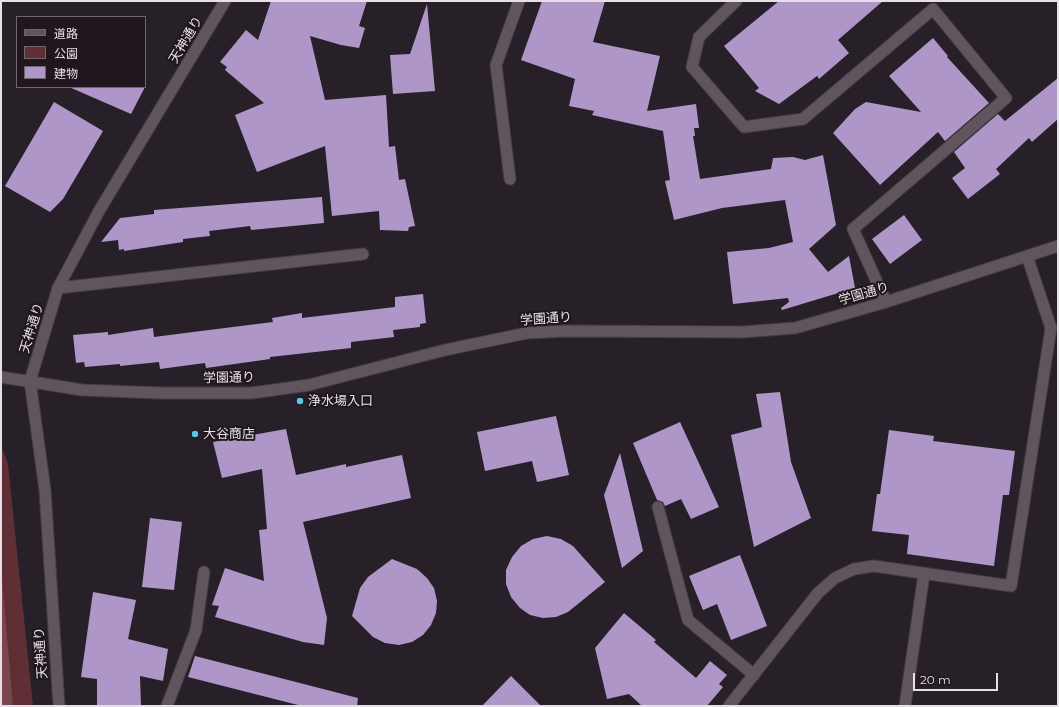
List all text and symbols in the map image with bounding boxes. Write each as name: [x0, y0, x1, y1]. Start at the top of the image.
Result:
street label: 天神通り: [166, 14, 206, 66]
legend: [16, 16, 146, 88]
text: 道路: [54, 26, 78, 41]
text: 公園: [54, 46, 78, 61]
text: 建物: [54, 66, 78, 81]
street label: 学園通り: [837, 279, 891, 309]
street label: 天神通り: [17, 301, 47, 355]
street label: 学園通り: [520, 309, 572, 329]
street label: 学園通り: [203, 370, 255, 386]
place label: 浄水場入口: [308, 393, 373, 409]
marker: 浄水場入口: [295, 396, 305, 406]
place label: 大谷商店: [203, 426, 255, 442]
marker: 大谷商店: [190, 429, 200, 439]
street label: 天神通り: [31, 627, 51, 679]
scale bar: [915, 665, 1000, 691]
text: 20 m: [920, 672, 951, 687]

